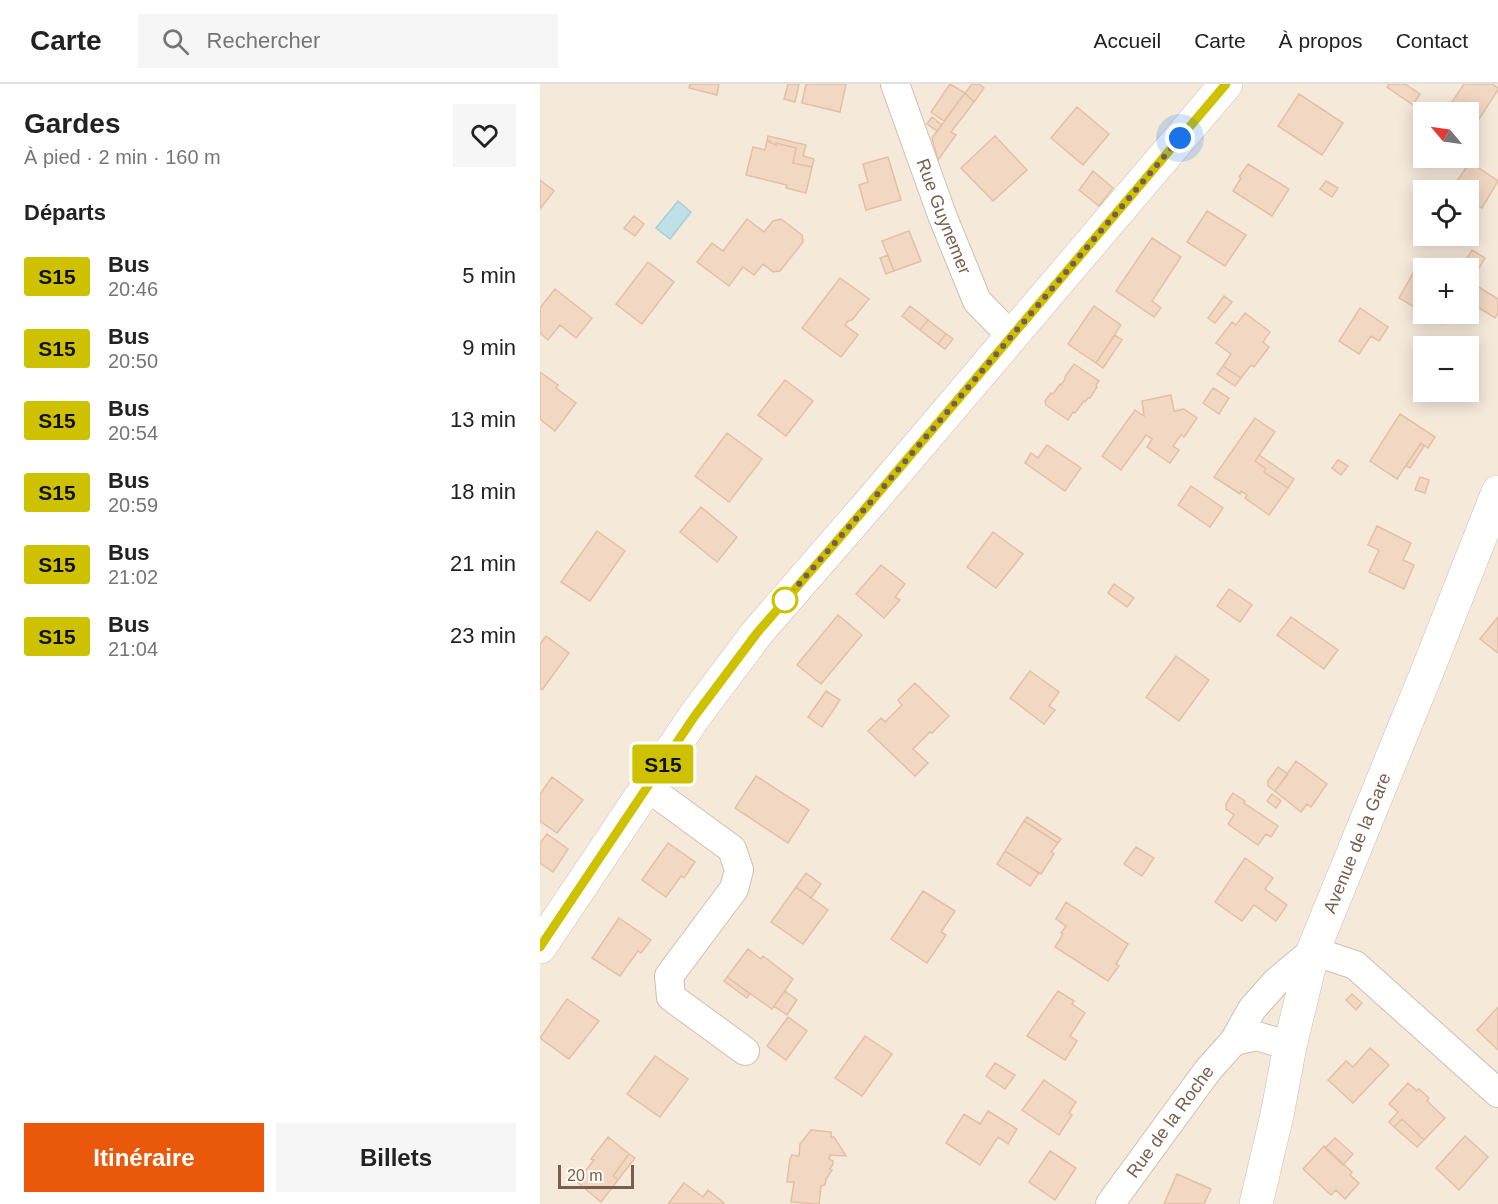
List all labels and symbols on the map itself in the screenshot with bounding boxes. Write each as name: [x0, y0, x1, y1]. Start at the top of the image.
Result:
north arrow: [1413, 102, 1479, 168]
your location: [1165, 123, 1195, 153]
street label: Rue Guynemer: [913, 156, 975, 277]
unlabelled marker: [772, 587, 798, 613]
line badge: S15: [628, 744, 698, 784]
street label: Avenue de la Gare: [1319, 770, 1395, 916]
street label: Rue de la Roche: [1123, 1062, 1218, 1182]
scale bar: [558, 1162, 634, 1190]

